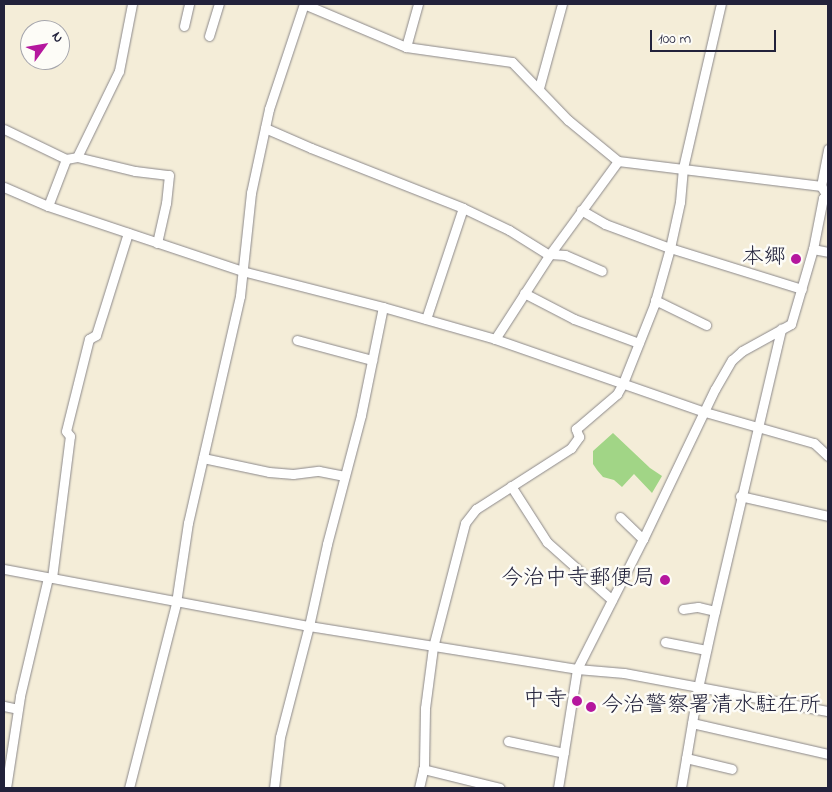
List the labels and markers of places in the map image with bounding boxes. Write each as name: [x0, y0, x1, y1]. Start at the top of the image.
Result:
place label: 本郷: [742, 246, 786, 272]
marker: 本郷: [790, 253, 802, 265]
place label: 今治中寺郵便局: [501, 567, 655, 593]
marker: 今治中寺郵便局: [659, 574, 671, 586]
place label: 中寺: [523, 688, 567, 714]
place label: 今治警察署清水駐在所: [601, 694, 821, 720]
marker: 中寺: [571, 695, 583, 707]
marker: 今治警察署清水駐在所: [585, 701, 597, 713]

